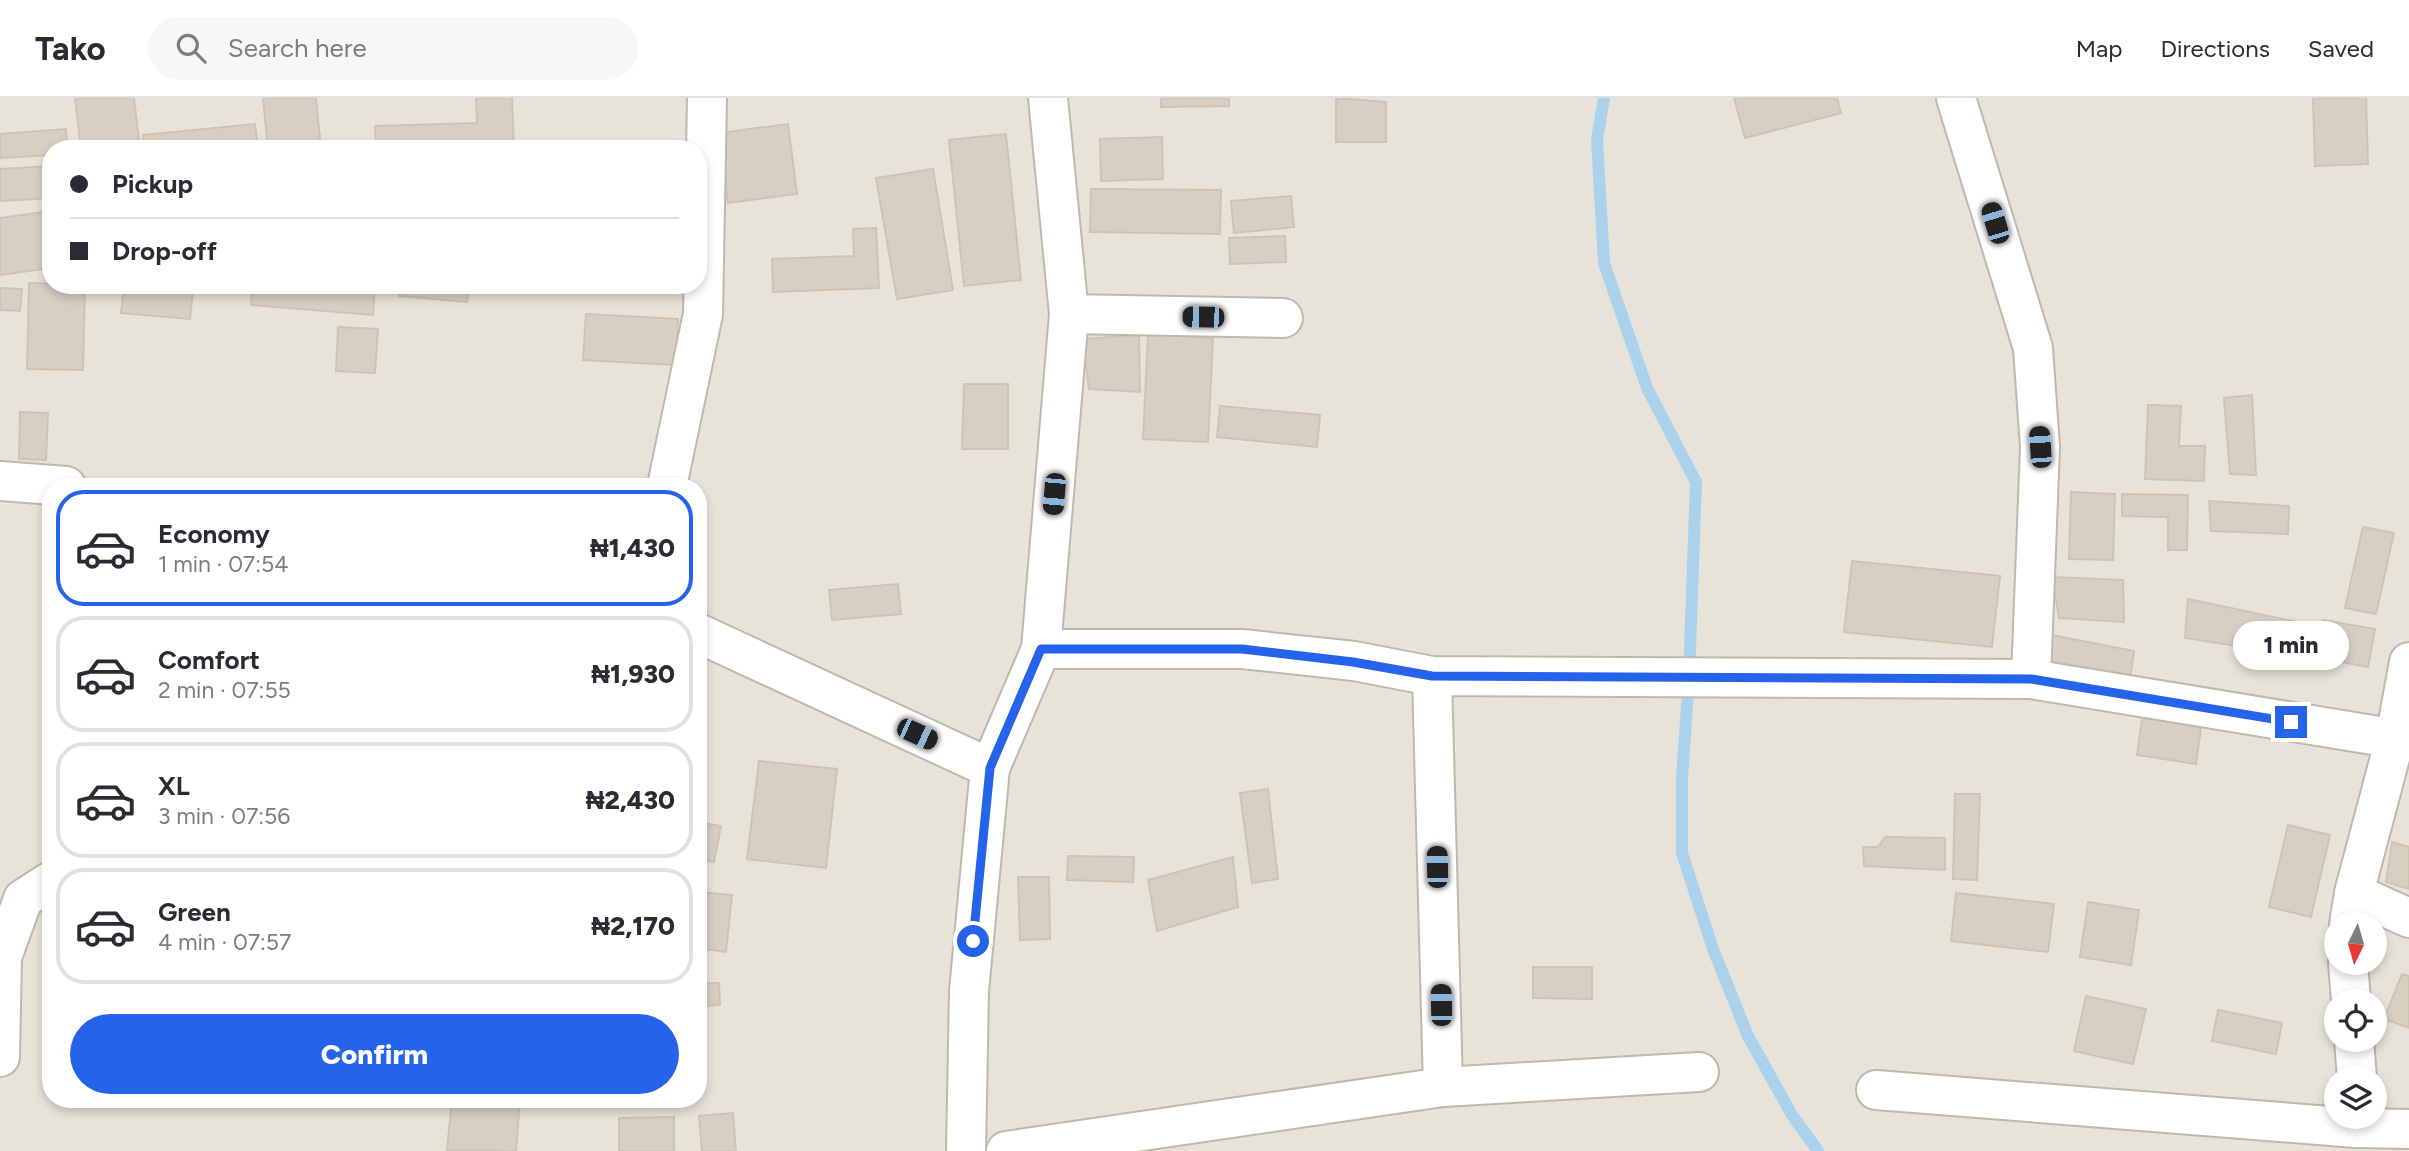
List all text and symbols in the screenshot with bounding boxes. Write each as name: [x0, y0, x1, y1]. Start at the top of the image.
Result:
search box: [148, 17, 638, 80]
text: Tako: [35, 29, 106, 68]
icon: search: [172, 29, 210, 67]
text: Search here: [228, 32, 367, 64]
text: Map: [2076, 34, 2122, 63]
text: Directions: [2160, 34, 2270, 63]
text: Saved: [2308, 34, 2374, 63]
text: Pickup: [112, 168, 193, 200]
car: [1979, 200, 2012, 246]
text: Drop-off: [112, 235, 217, 267]
car: [1182, 306, 1225, 328]
car: [2029, 425, 2052, 469]
car: [1042, 472, 1067, 516]
icon: car: [74, 517, 137, 580]
text: Economy: [158, 518, 270, 550]
text: ₦1,430: [590, 532, 675, 564]
text: 1 min · 07:54: [158, 550, 289, 578]
callout: 1 min: [2233, 620, 2349, 670]
text: 1 min: [2264, 631, 2318, 659]
icon: car: [74, 643, 137, 706]
text: Comfort: [158, 644, 260, 676]
text: ₦1,930: [591, 658, 675, 690]
text: 2 min · 07:55: [158, 676, 291, 704]
route end: [2275, 706, 2307, 738]
car: [894, 716, 941, 752]
icon: car: [74, 769, 137, 832]
text: XL: [158, 770, 190, 802]
text: ₦2,430: [586, 784, 675, 816]
text: 3 min · 07:56: [158, 802, 290, 830]
car: [1427, 846, 1448, 888]
icon: car: [74, 895, 137, 958]
text: Green: [158, 896, 231, 928]
text: ₦2,170: [591, 910, 675, 942]
north arrow: [2324, 912, 2387, 975]
map controls: [2324, 912, 2387, 1129]
route start: [957, 925, 989, 957]
text: 4 min · 07:57: [158, 928, 291, 956]
car: [1431, 984, 1452, 1026]
button: locate: [2324, 989, 2387, 1052]
button: Confirm: [70, 1014, 679, 1094]
button: layers: [2324, 1066, 2387, 1129]

